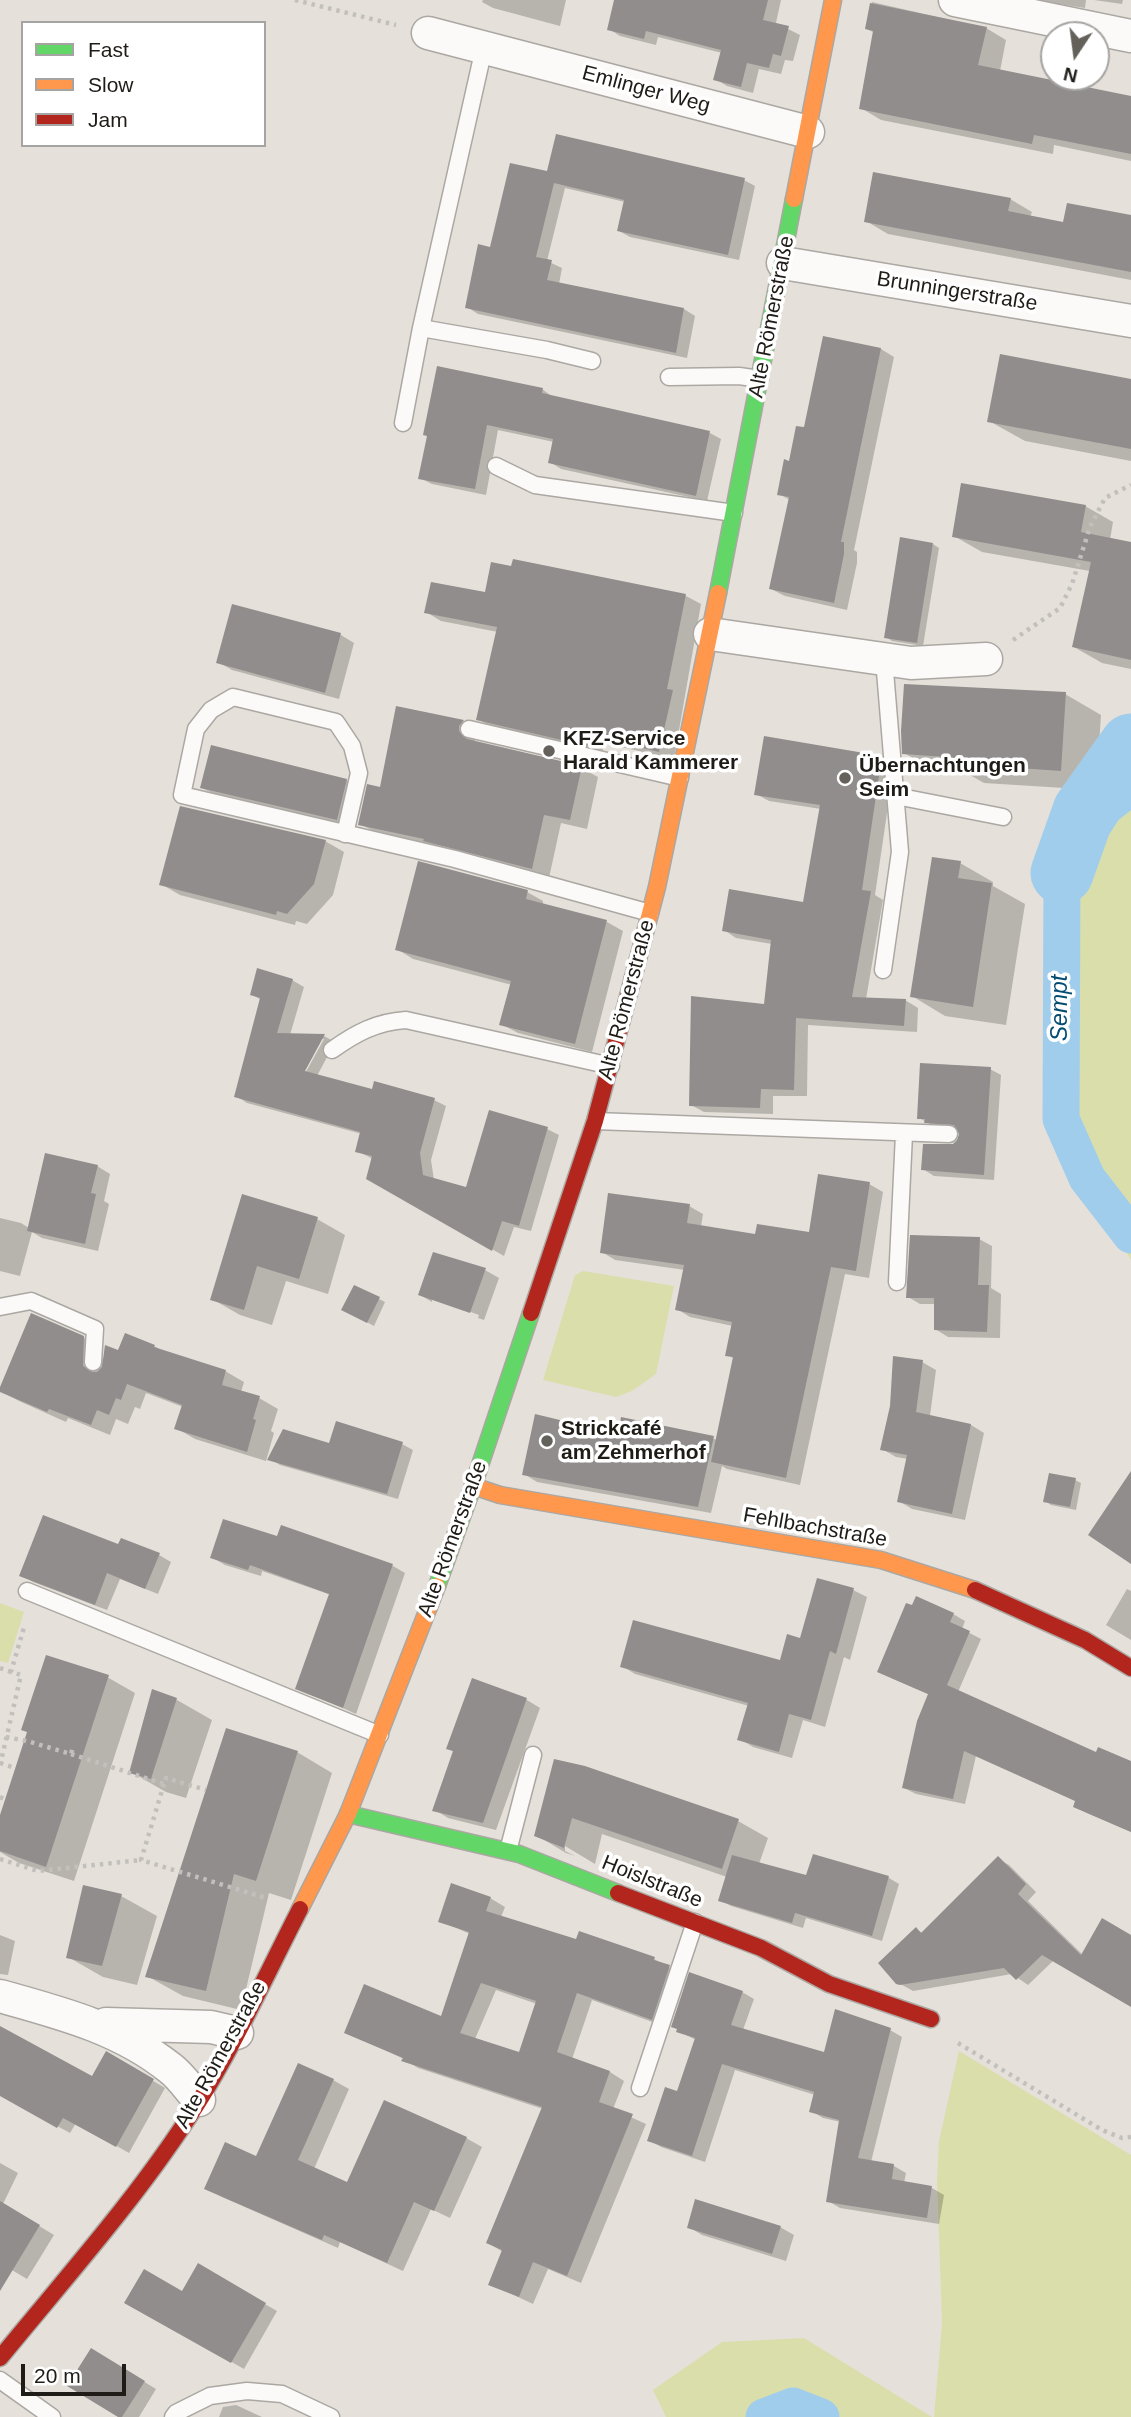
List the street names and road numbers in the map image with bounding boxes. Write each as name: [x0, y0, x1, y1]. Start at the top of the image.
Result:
street label: Emlinger Weg: [579, 61, 713, 119]
street label: Alte Römerstraße: [744, 234, 800, 400]
street label: Brunningerstraße: [875, 267, 1039, 317]
street label: Alte Römerstraße: [594, 917, 660, 1083]
street label: Alte Römerstraße: [413, 1457, 493, 1621]
street label: Fehlbachstraße: [741, 1503, 889, 1553]
street label: Hoislstraße: [598, 1850, 706, 1914]
street label: Alte Römerstraße: [170, 1977, 272, 2133]

